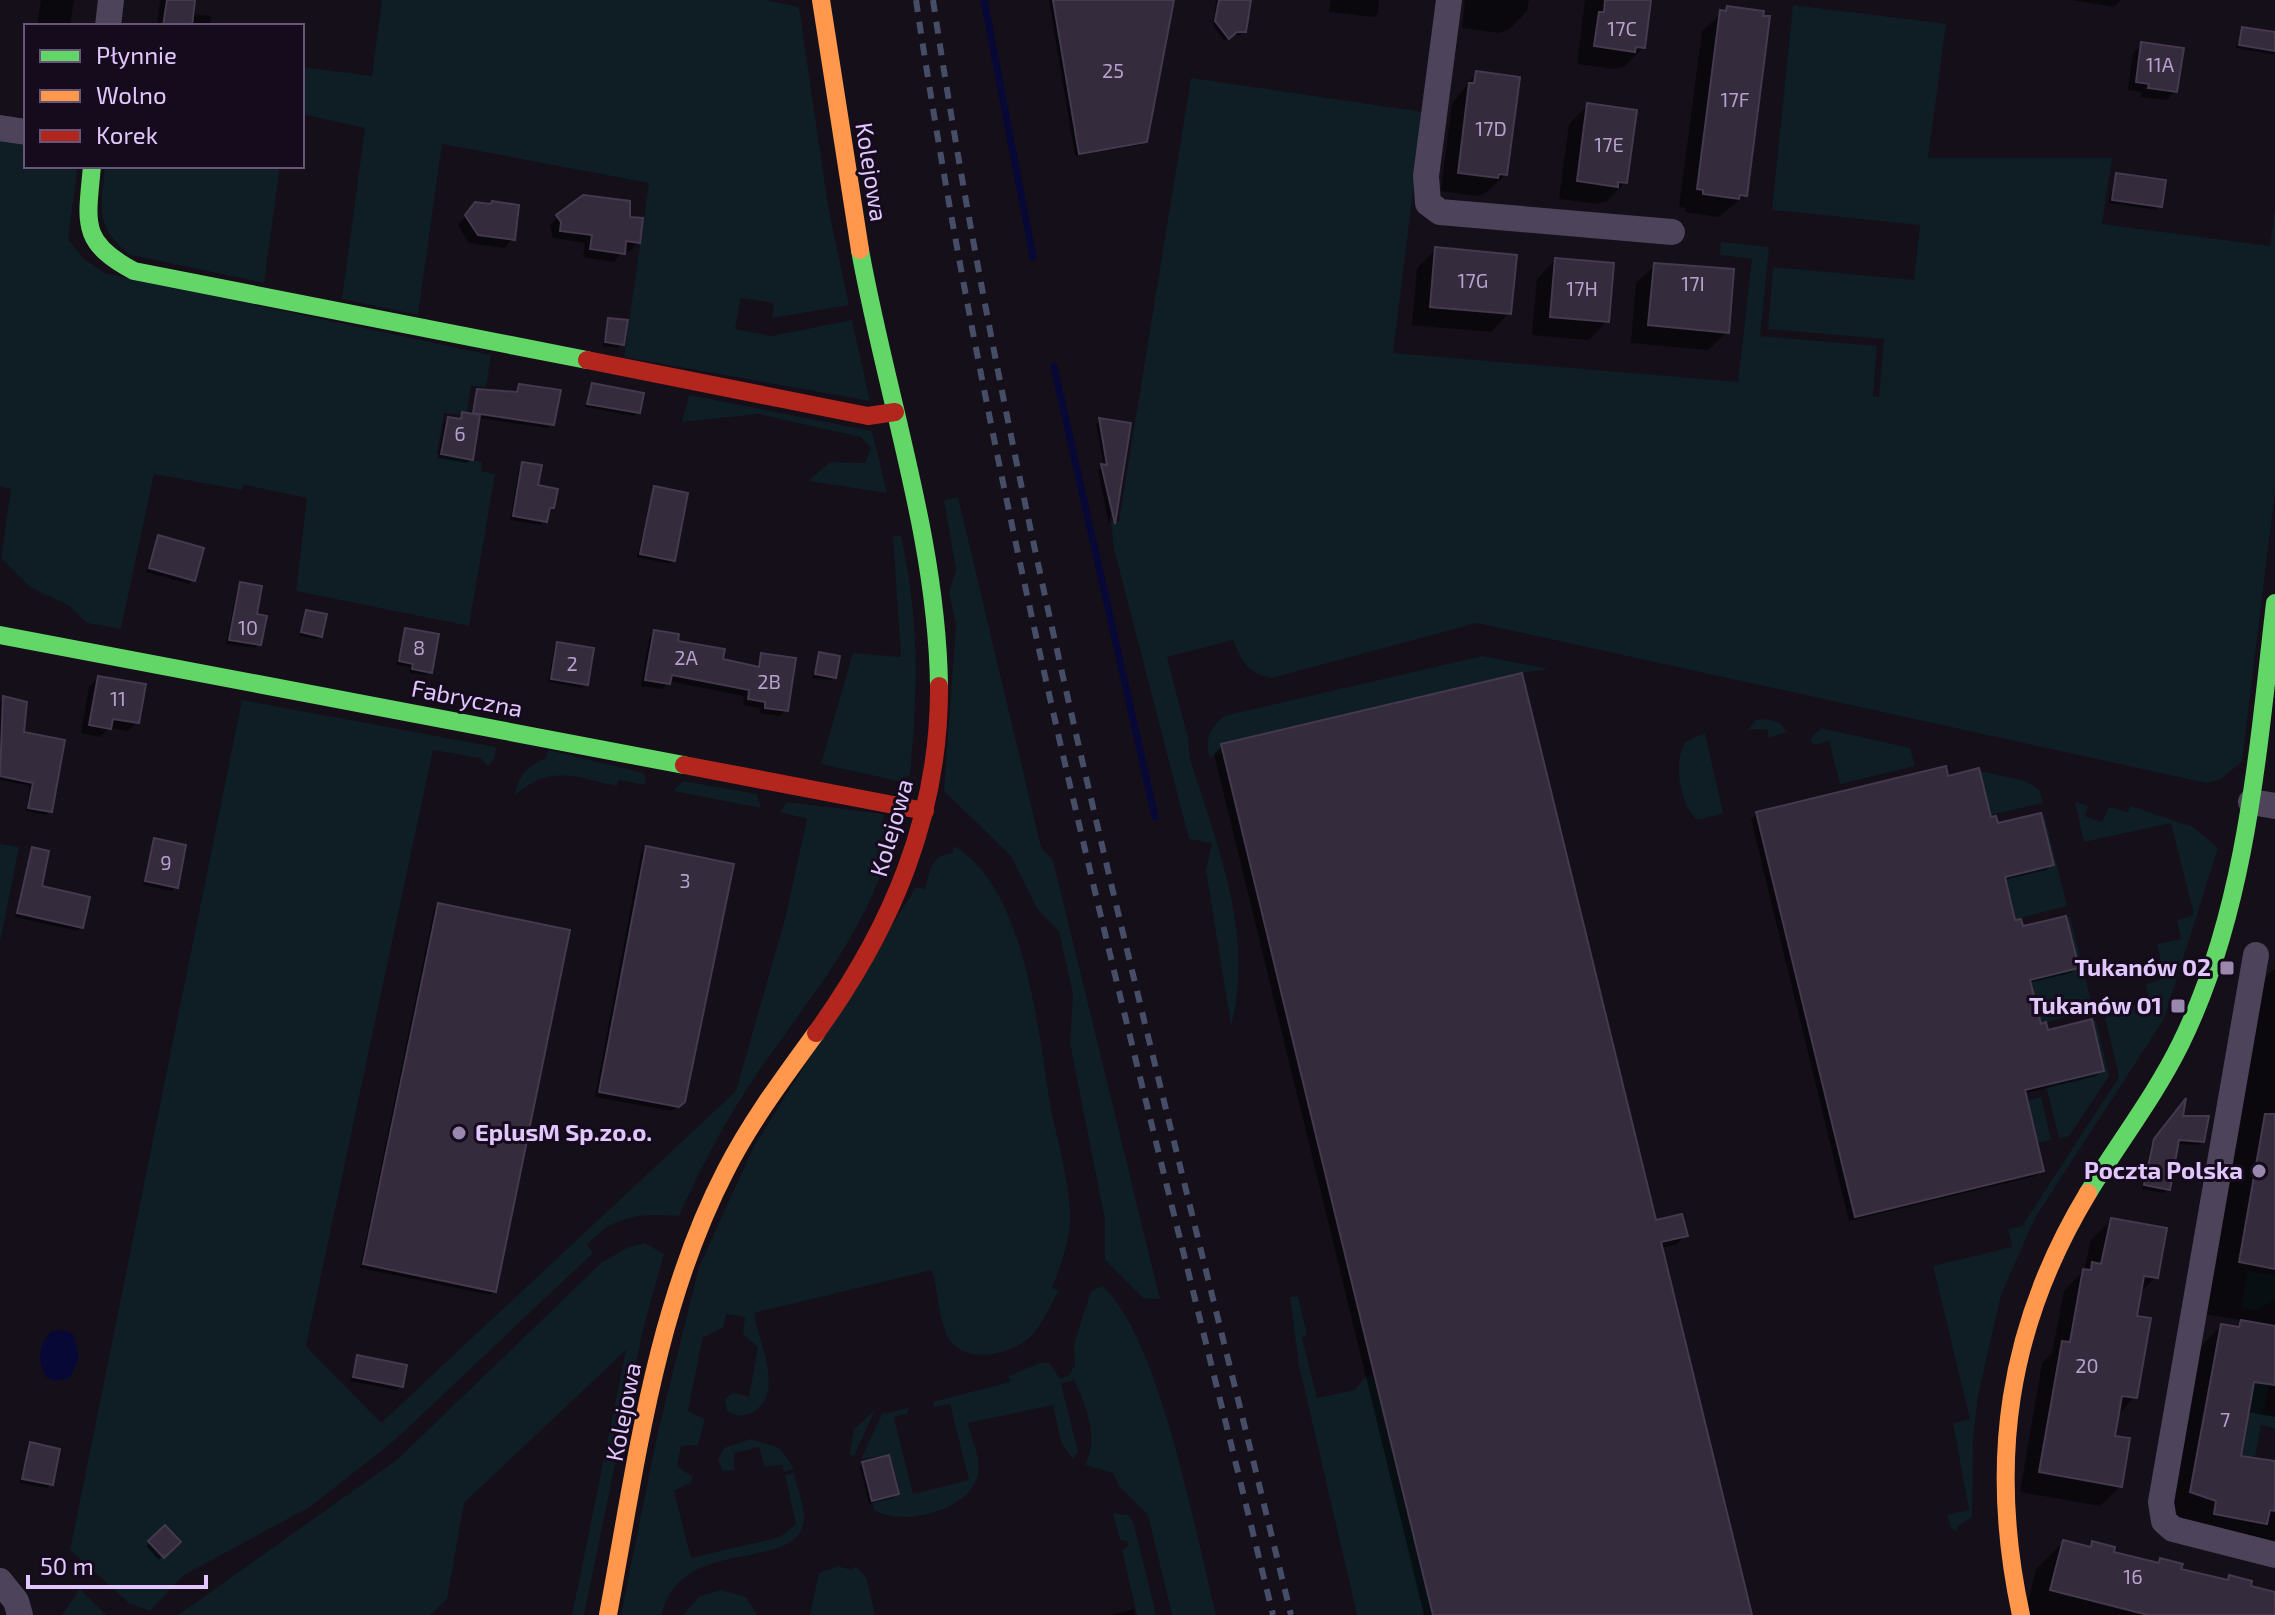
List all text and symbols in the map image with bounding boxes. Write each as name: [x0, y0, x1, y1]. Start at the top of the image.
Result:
house number: 17C: [1607, 16, 1637, 40]
legend: [24, 24, 304, 168]
text: Płynnie: [96, 40, 177, 69]
house number: 11A: [2146, 52, 2175, 76]
house number: 25: [1102, 58, 1124, 82]
text: Wolno: [96, 80, 167, 109]
house number: 17F: [1721, 87, 1750, 111]
house number: 17D: [1475, 116, 1507, 140]
text: Korek: [96, 120, 158, 149]
street label: Kolejowa: [850, 120, 895, 223]
house number: 17E: [1594, 132, 1624, 156]
house number: 17G: [1458, 268, 1488, 292]
house number: 17I: [1681, 271, 1705, 295]
house number: 17H: [1566, 276, 1598, 300]
house number: 6: [454, 421, 466, 445]
house number: 10: [238, 615, 258, 639]
house number: 8: [413, 635, 425, 659]
house number: 2A: [674, 645, 698, 669]
house number: 2: [566, 651, 578, 675]
house number: 2B: [757, 669, 781, 693]
street label: Fabryczna: [409, 673, 525, 722]
house number: 11: [110, 686, 126, 710]
street label: Kolejowa: [863, 776, 918, 880]
house number: 9: [160, 850, 172, 874]
house number: 3: [679, 868, 691, 892]
place label: Tukanów 02: [2074, 952, 2211, 981]
marker: Tukanów 02: [2218, 959, 2236, 977]
place label: Tukanów 01: [2029, 990, 2162, 1019]
marker: Tukanów 01: [2169, 997, 2187, 1015]
place label: EplusM Sp.zo.o.: [475, 1117, 652, 1146]
marker: EplusM Sp.zo.o.: [450, 1124, 468, 1142]
place label: Poczta Polska: [2084, 1155, 2243, 1184]
marker: Poczta Polska: [2250, 1162, 2268, 1180]
house number: 20: [2075, 1353, 2099, 1377]
street label: Kolejowa: [599, 1360, 646, 1464]
house number: 7: [2220, 1407, 2230, 1431]
scale bar: [28, 1539, 206, 1589]
text: 50 m: [40, 1551, 94, 1580]
house number: 16: [2123, 1564, 2143, 1588]

